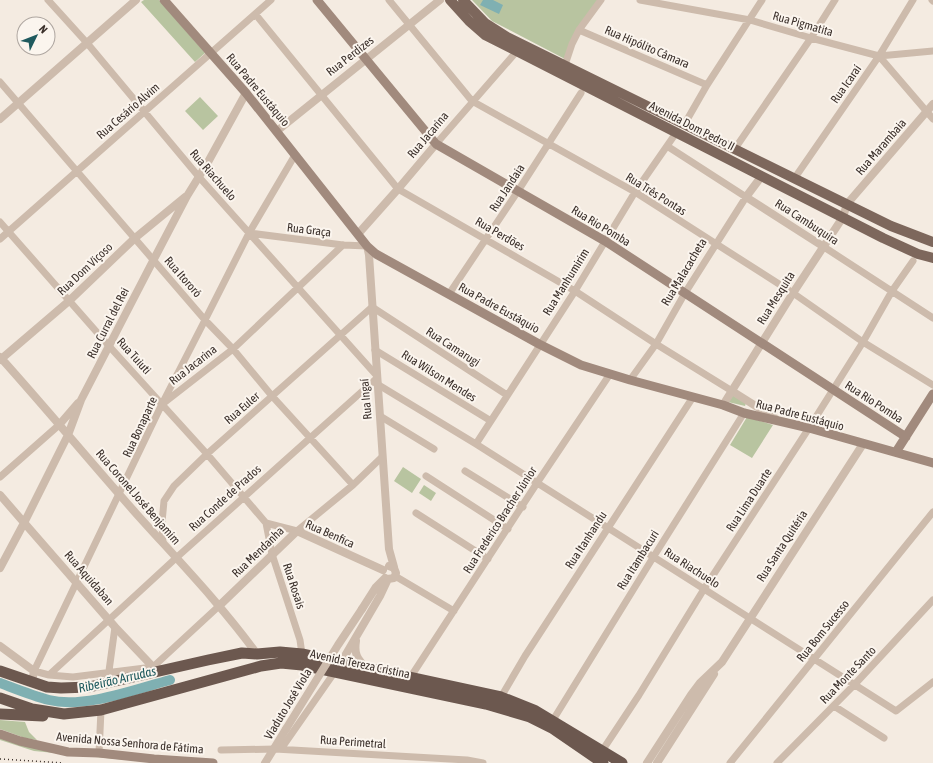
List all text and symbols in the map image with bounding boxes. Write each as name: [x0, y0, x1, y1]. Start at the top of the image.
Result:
street label: Rua Pigmatita: [771, 9, 835, 39]
north arrow: [16, 16, 56, 56]
text: N: [37, 23, 50, 36]
street label: Rua Hipólito Câmara: [603, 23, 691, 71]
street label: Rua Perdizes: [324, 33, 376, 79]
street label: Rua Padre Eustáquio: [224, 51, 293, 129]
street label: Rua Icaraí: [828, 62, 864, 106]
street label: Rua Cesário Alvim: [94, 80, 162, 142]
street label: Avenida Dom Pedro II: [647, 98, 737, 154]
street label: Rua Jacarina: [405, 109, 451, 161]
street label: Rua Marambaia: [853, 116, 909, 178]
street label: Rua Riachuelo: [187, 146, 239, 204]
street label: Rua Jandaia: [486, 162, 528, 214]
street label: Rua Três Pontas: [623, 170, 689, 218]
street label: Rua Cambuquira: [772, 196, 842, 248]
street label: Rua Rio Pomba: [569, 203, 633, 249]
street label: Rua Perdões: [473, 214, 527, 254]
street label: Rua Graça: [286, 220, 332, 240]
street label: Rua Malacacheta: [658, 236, 710, 308]
street label: Rua Dom Viçoso: [55, 240, 116, 298]
street label: Rua Manhumirim: [540, 246, 592, 318]
street label: Rua Itororó: [162, 254, 205, 301]
street label: Rua Mesquita: [754, 269, 798, 327]
street label: Rua Padre Eustáquio: [456, 280, 542, 336]
street label: Rua Curral del Rei: [84, 285, 132, 361]
street label: Rua Camarugi: [423, 324, 483, 370]
street label: Rua Tuiuti: [114, 335, 154, 377]
street label: Rua Jacarina: [167, 342, 219, 388]
street label: Rua Wilson Mendes: [399, 347, 479, 405]
street label: Rua Ingaí: [357, 378, 375, 420]
street label: Rua Rio Pomba: [842, 378, 906, 426]
street label: Rua Euler: [222, 389, 263, 427]
street label: Rua Bonaparte: [120, 394, 160, 460]
street label: Rua Padre Eustáquio: [754, 397, 846, 434]
street label: Rua Coronel José Benjamim: [93, 447, 183, 547]
street label: Rua Conde de Prados: [186, 462, 264, 534]
street label: Rua Frederico Bracher Júnior: [460, 464, 540, 576]
street label: Rua Lima Duarte: [723, 466, 775, 534]
street label: Rua Itanhandu: [562, 508, 610, 571]
street label: Rua Santa Quitéria: [754, 508, 810, 584]
street label: Rua Benfica: [303, 517, 357, 551]
street label: Rua Mendanha: [229, 524, 287, 580]
street label: Rua Itambacuri: [614, 528, 662, 592]
street label: Rua Riachuelo: [662, 545, 723, 591]
street label: Rua Aquidaban: [62, 548, 116, 608]
street label: Rua Rosais: [280, 561, 308, 611]
street label: Rua Bom Sucesso: [794, 597, 852, 665]
street label: Rua Monte Santo: [817, 643, 879, 707]
street label: Avenida Tereza Cristina: [309, 647, 411, 681]
water label: Ribeirão Arrudas: [77, 663, 158, 696]
street label: Viaduto José Viola: [261, 666, 315, 742]
street label: Avenida Nossa Senhora de Fátima: [56, 730, 204, 756]
street label: Rua Perimetral: [320, 733, 387, 751]

